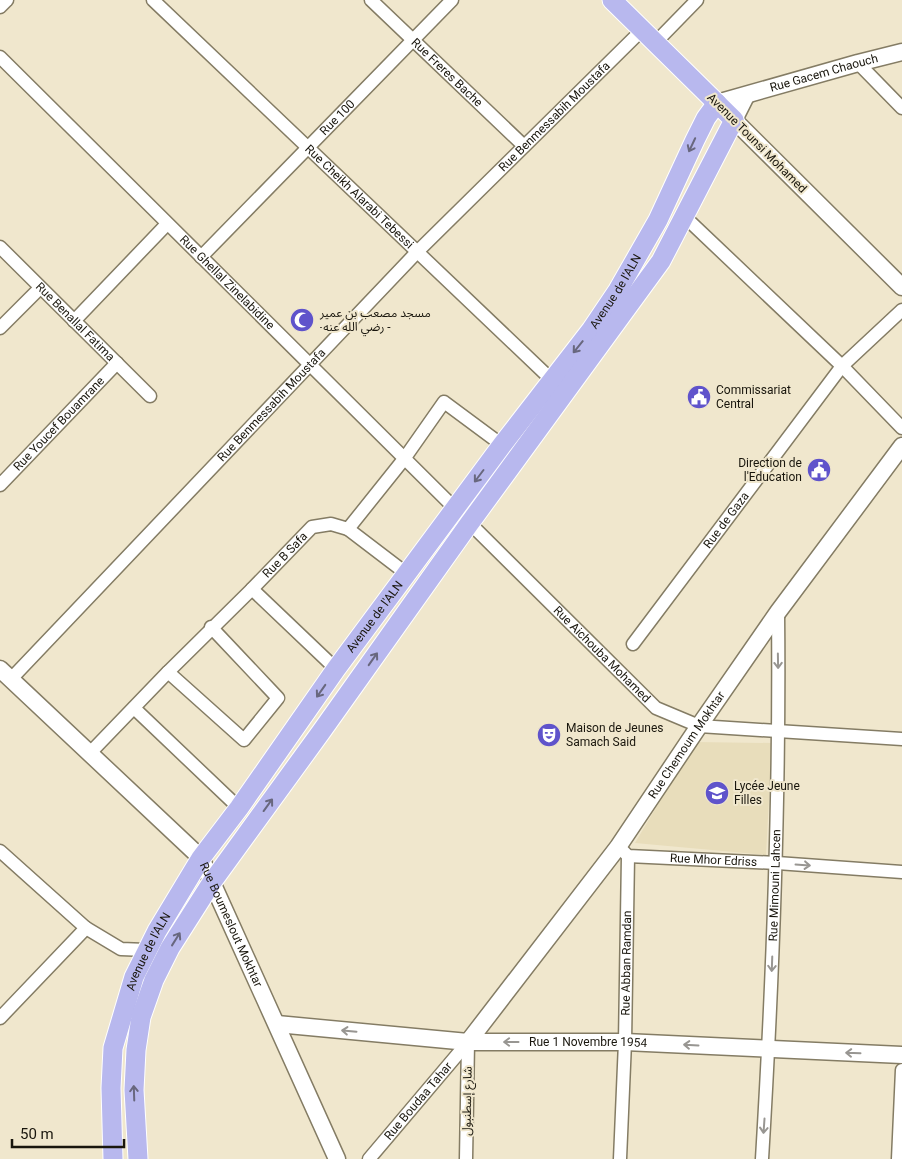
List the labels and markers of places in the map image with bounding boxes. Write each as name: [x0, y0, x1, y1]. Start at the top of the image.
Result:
place label: مسجد مصعب بن عمير -رضي الله عنه -: [319, 306, 431, 337]
mosque icon: مسجد مصعب بن عمير -رضي الله عنه -: [289, 307, 315, 333]
place label: Commissariat Central: [716, 383, 791, 411]
public building icon: Commissariat Central: [686, 384, 712, 410]
place label: Direction de l'Education: [738, 456, 802, 484]
public building icon: Direction de l'Education: [806, 457, 832, 483]
place label: Maison de Jeunes Samach Said: [566, 721, 663, 749]
theatre icon: Maison de Jeunes Samach Said: [536, 722, 562, 748]
place label: Lycée Jeune Filles: [734, 779, 800, 807]
school or university icon: Lycée Jeune Filles: [704, 780, 730, 806]

